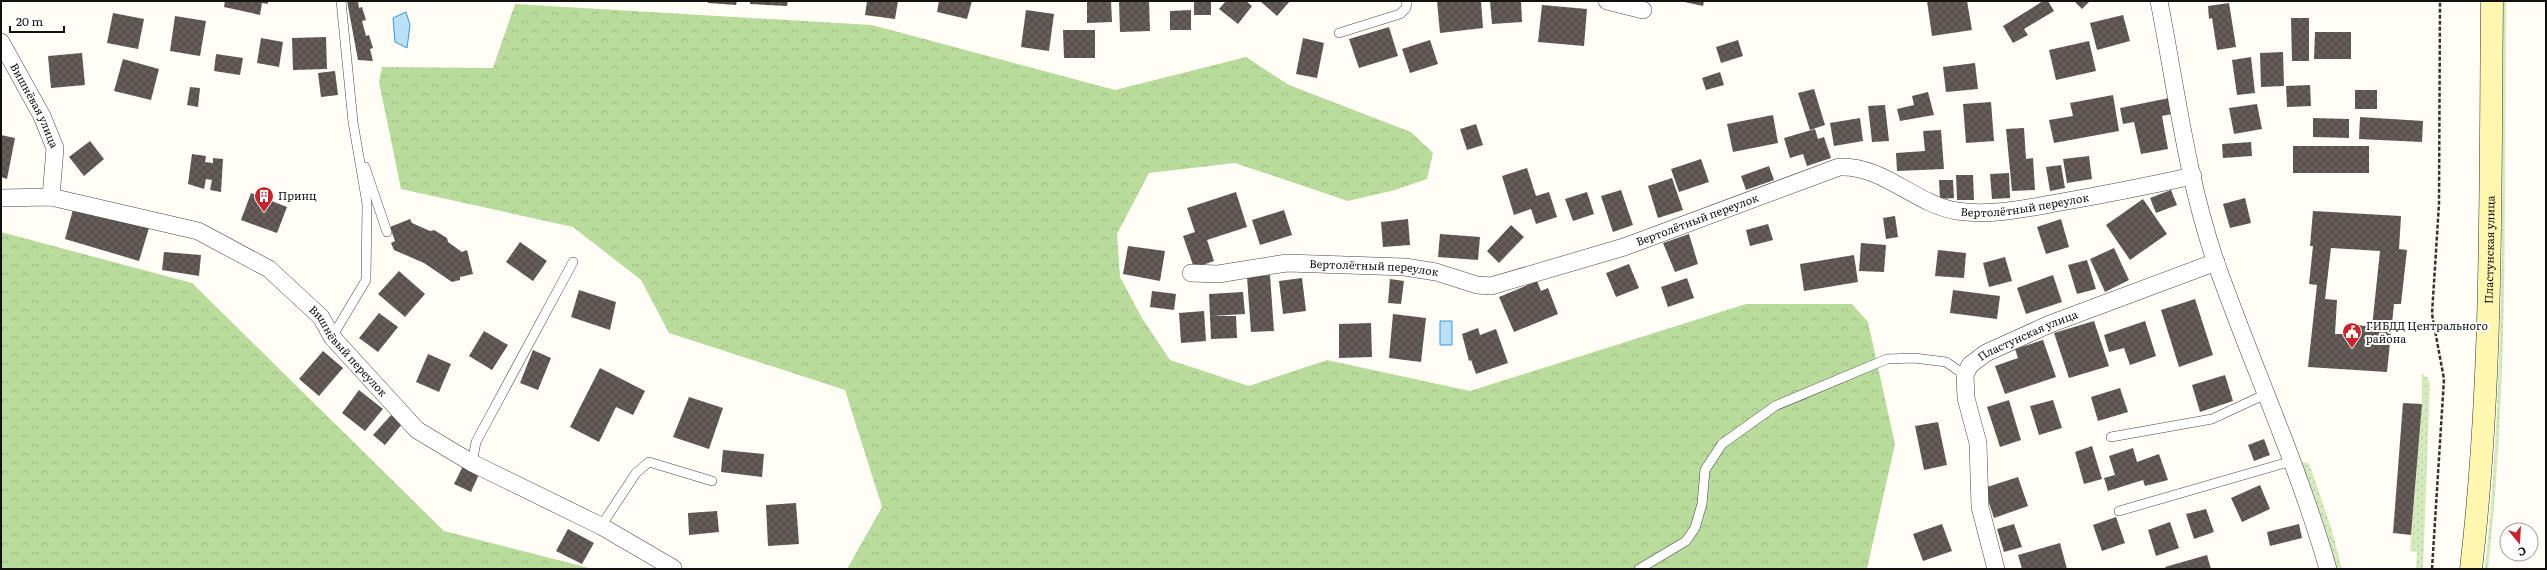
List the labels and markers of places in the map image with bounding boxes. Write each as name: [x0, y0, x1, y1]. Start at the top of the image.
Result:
building icon: Принц: [253, 185, 275, 213]
place label: Принц: [278, 187, 317, 203]
place label: ГИБДД Центрального района: [2366, 317, 2488, 346]
public building icon: ГИБДД Центрального района: [2341, 321, 2363, 349]

